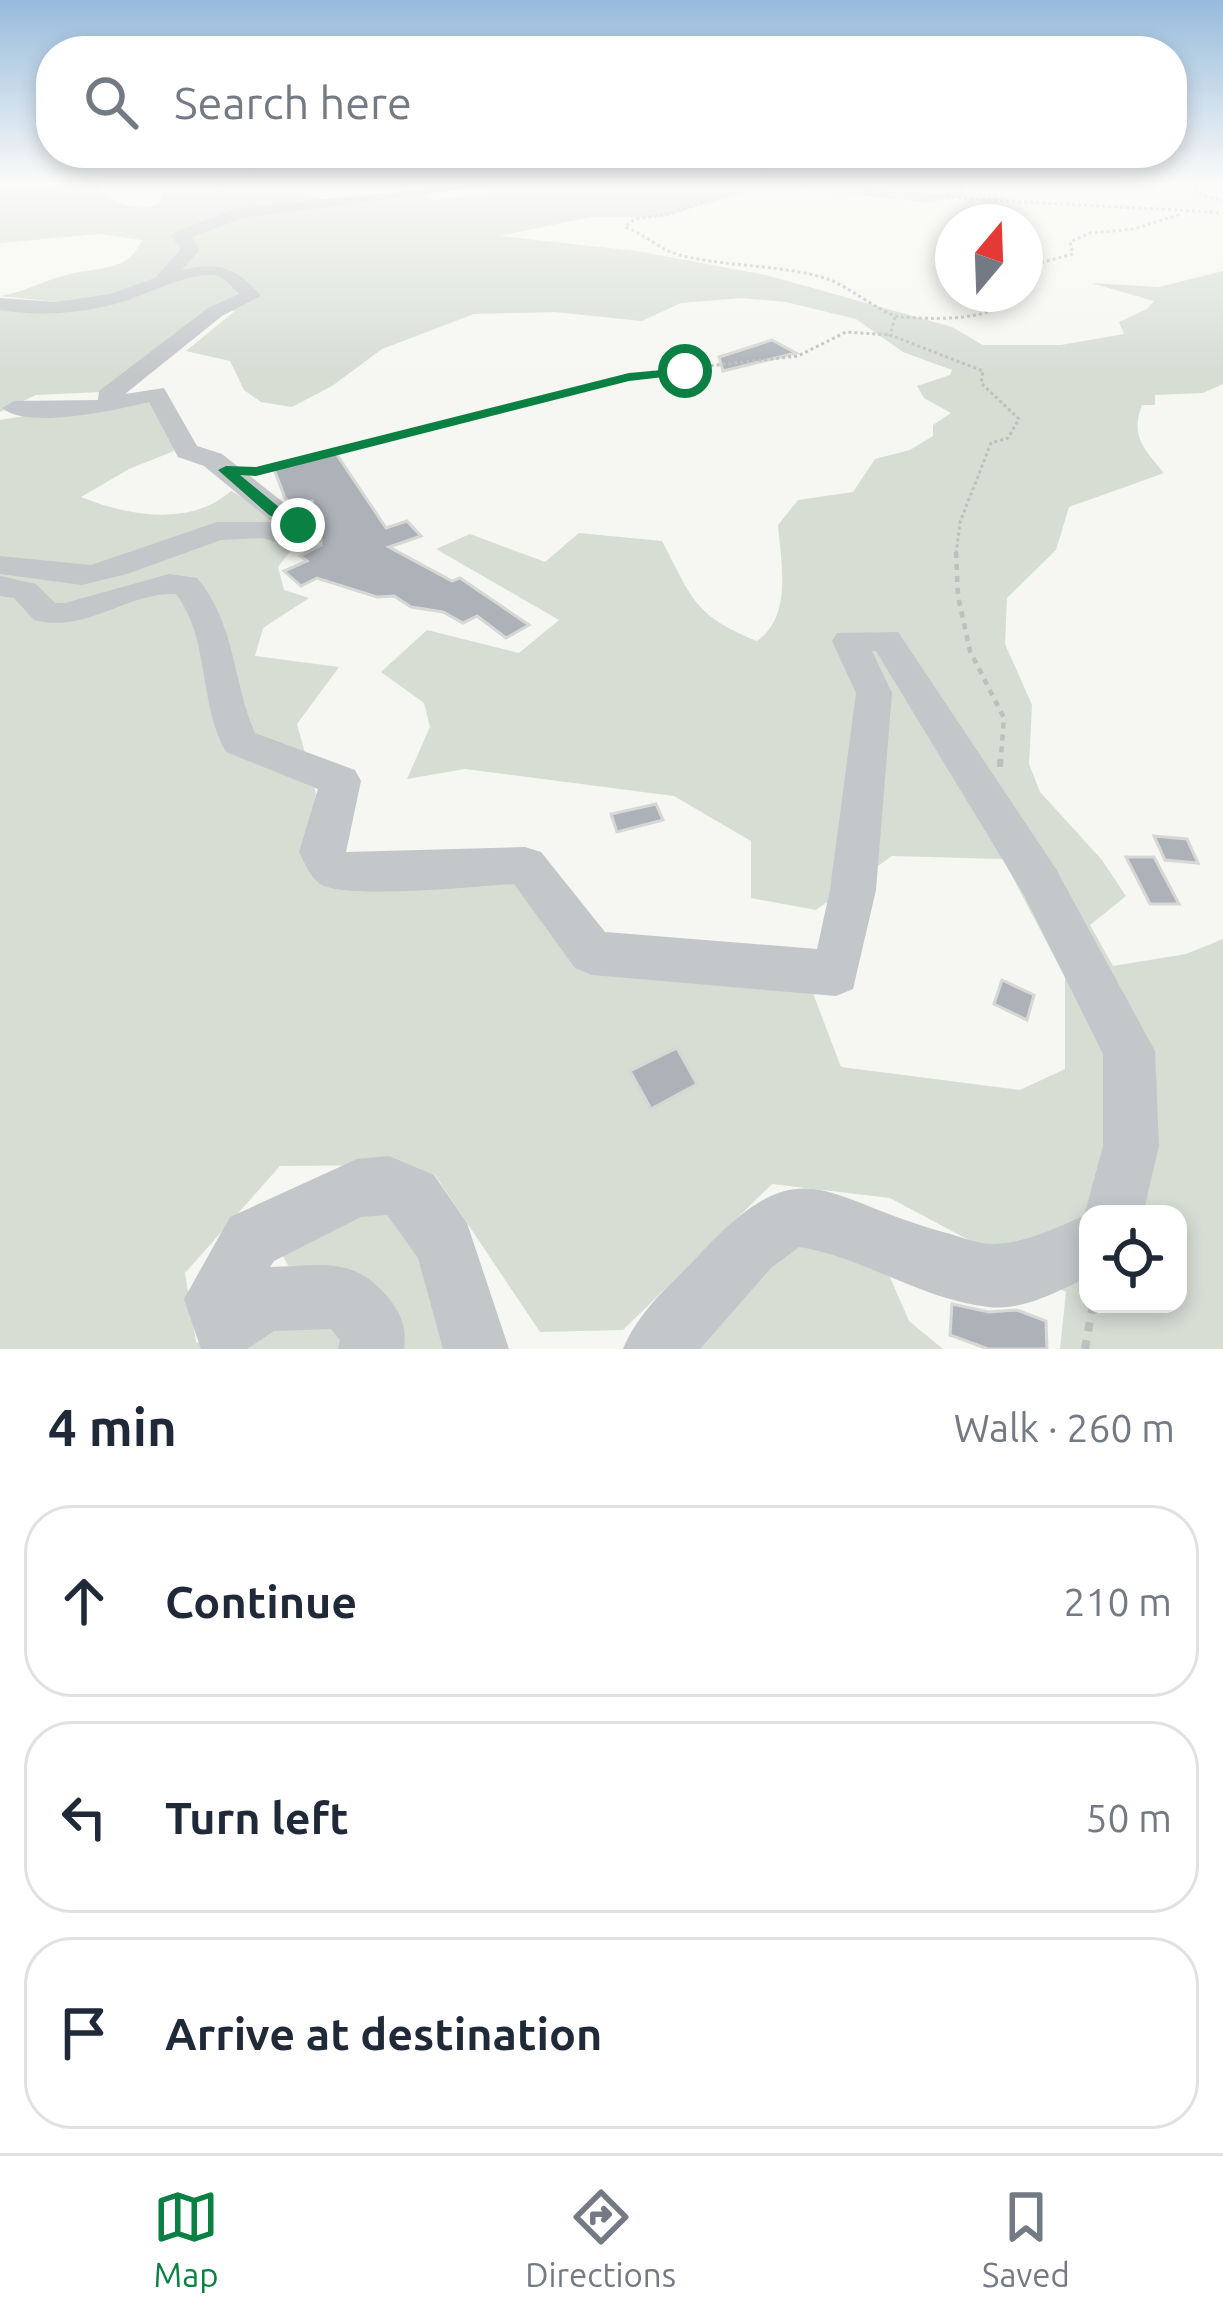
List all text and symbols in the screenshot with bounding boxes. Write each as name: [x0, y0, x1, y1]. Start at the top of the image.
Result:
search box: [36, 36, 1187, 168]
icon: search: [78, 69, 144, 135]
text: Search here: [174, 77, 412, 128]
north arrow: [935, 204, 1043, 312]
route start: [658, 344, 712, 398]
route end: [271, 498, 325, 552]
map controls: [1079, 1205, 1187, 1313]
button: locate: [1079, 1205, 1187, 1313]
text: 4 min: [48, 1398, 177, 1456]
text: Walk · 260 m: [954, 1406, 1175, 1449]
icon: ahead: [51, 1568, 117, 1634]
text: Continue: [165, 1576, 357, 1627]
text: 210 m: [1063, 1580, 1172, 1623]
icon: left: [51, 1784, 117, 1850]
text: Turn left: [165, 1792, 349, 1843]
text: 50 m: [1085, 1796, 1172, 1839]
icon: arrive: [51, 2000, 117, 2066]
text: Arrive at destination: [165, 2008, 602, 2059]
tab: Map: [153, 2184, 219, 2293]
tab: Directions: [525, 2184, 676, 2293]
tab: Saved: [982, 2184, 1070, 2293]

